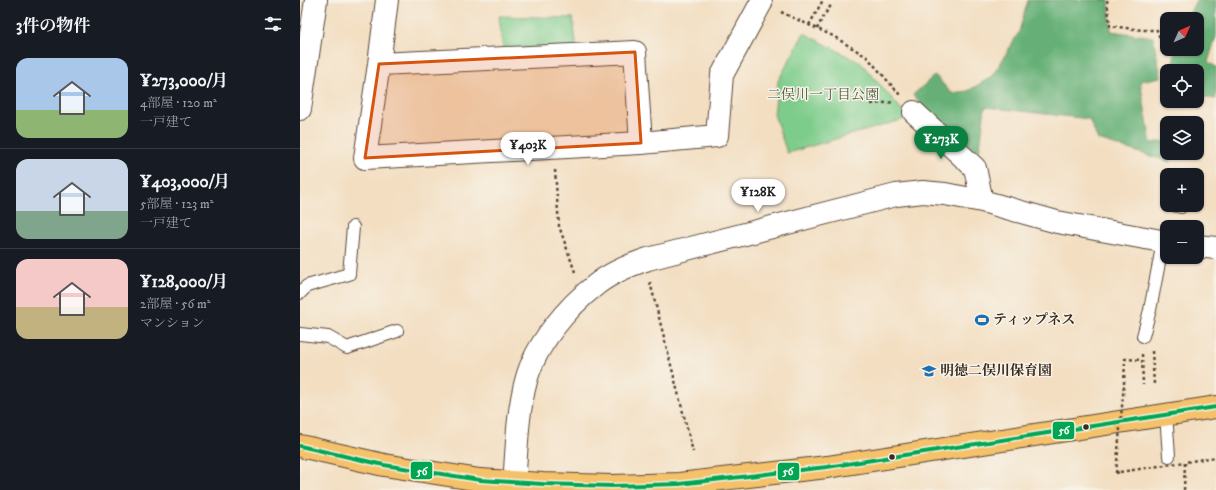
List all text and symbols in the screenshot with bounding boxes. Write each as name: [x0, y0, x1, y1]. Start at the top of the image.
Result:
north arrow: [1160, 12, 1204, 56]
map controls: [1160, 12, 1204, 264]
icon: filters: [262, 13, 284, 35]
text: 3件の物件: [16, 15, 90, 37]
button: locate: [1160, 64, 1204, 108]
text: ¥273,000/月: [140, 70, 228, 92]
icon: home: [48, 74, 96, 122]
park label: 二俣川一丁目公園: [767, 86, 879, 104]
text: 4部屋 · 120 m²: [140, 95, 217, 111]
text: 一戸建て: [140, 114, 192, 130]
button: layers: [1160, 116, 1204, 160]
pin: ¥273K: [913, 126, 969, 160]
text: ¥273K: [923, 131, 959, 147]
pin: ¥403K: [500, 132, 556, 166]
text: ¥403K: [509, 137, 547, 153]
button: +: [1160, 168, 1204, 212]
text: ¥403,000/月: [140, 171, 230, 193]
icon: home: [48, 175, 96, 223]
pin: ¥128K: [730, 179, 786, 213]
text: ¥128K: [740, 184, 776, 200]
text: 5部屋 · 123 m²: [140, 196, 214, 212]
text: 一戸建て: [140, 215, 192, 231]
button: −: [1160, 220, 1204, 264]
text: ¥128,000/月: [140, 271, 228, 293]
icon: home: [48, 275, 96, 323]
text: 2部屋 · 56 m²: [140, 296, 211, 312]
place label: ティップネス: [993, 311, 1075, 329]
sports icon: ティップネス: [974, 312, 990, 328]
text: マンション: [140, 315, 204, 331]
place label: 明徳二俣川保育園: [940, 362, 1052, 380]
school or university icon: 明徳二俣川保育園: [921, 363, 937, 379]
line badge: 56: [1052, 421, 1075, 440]
unlabelled marker: [1081, 422, 1091, 432]
text: 56: [1057, 424, 1071, 438]
unlabelled marker: [887, 452, 897, 462]
line badge: 56: [410, 461, 433, 480]
line badge: 56: [777, 462, 800, 481]
text: 56: [415, 465, 429, 479]
text: 56: [781, 465, 795, 479]

